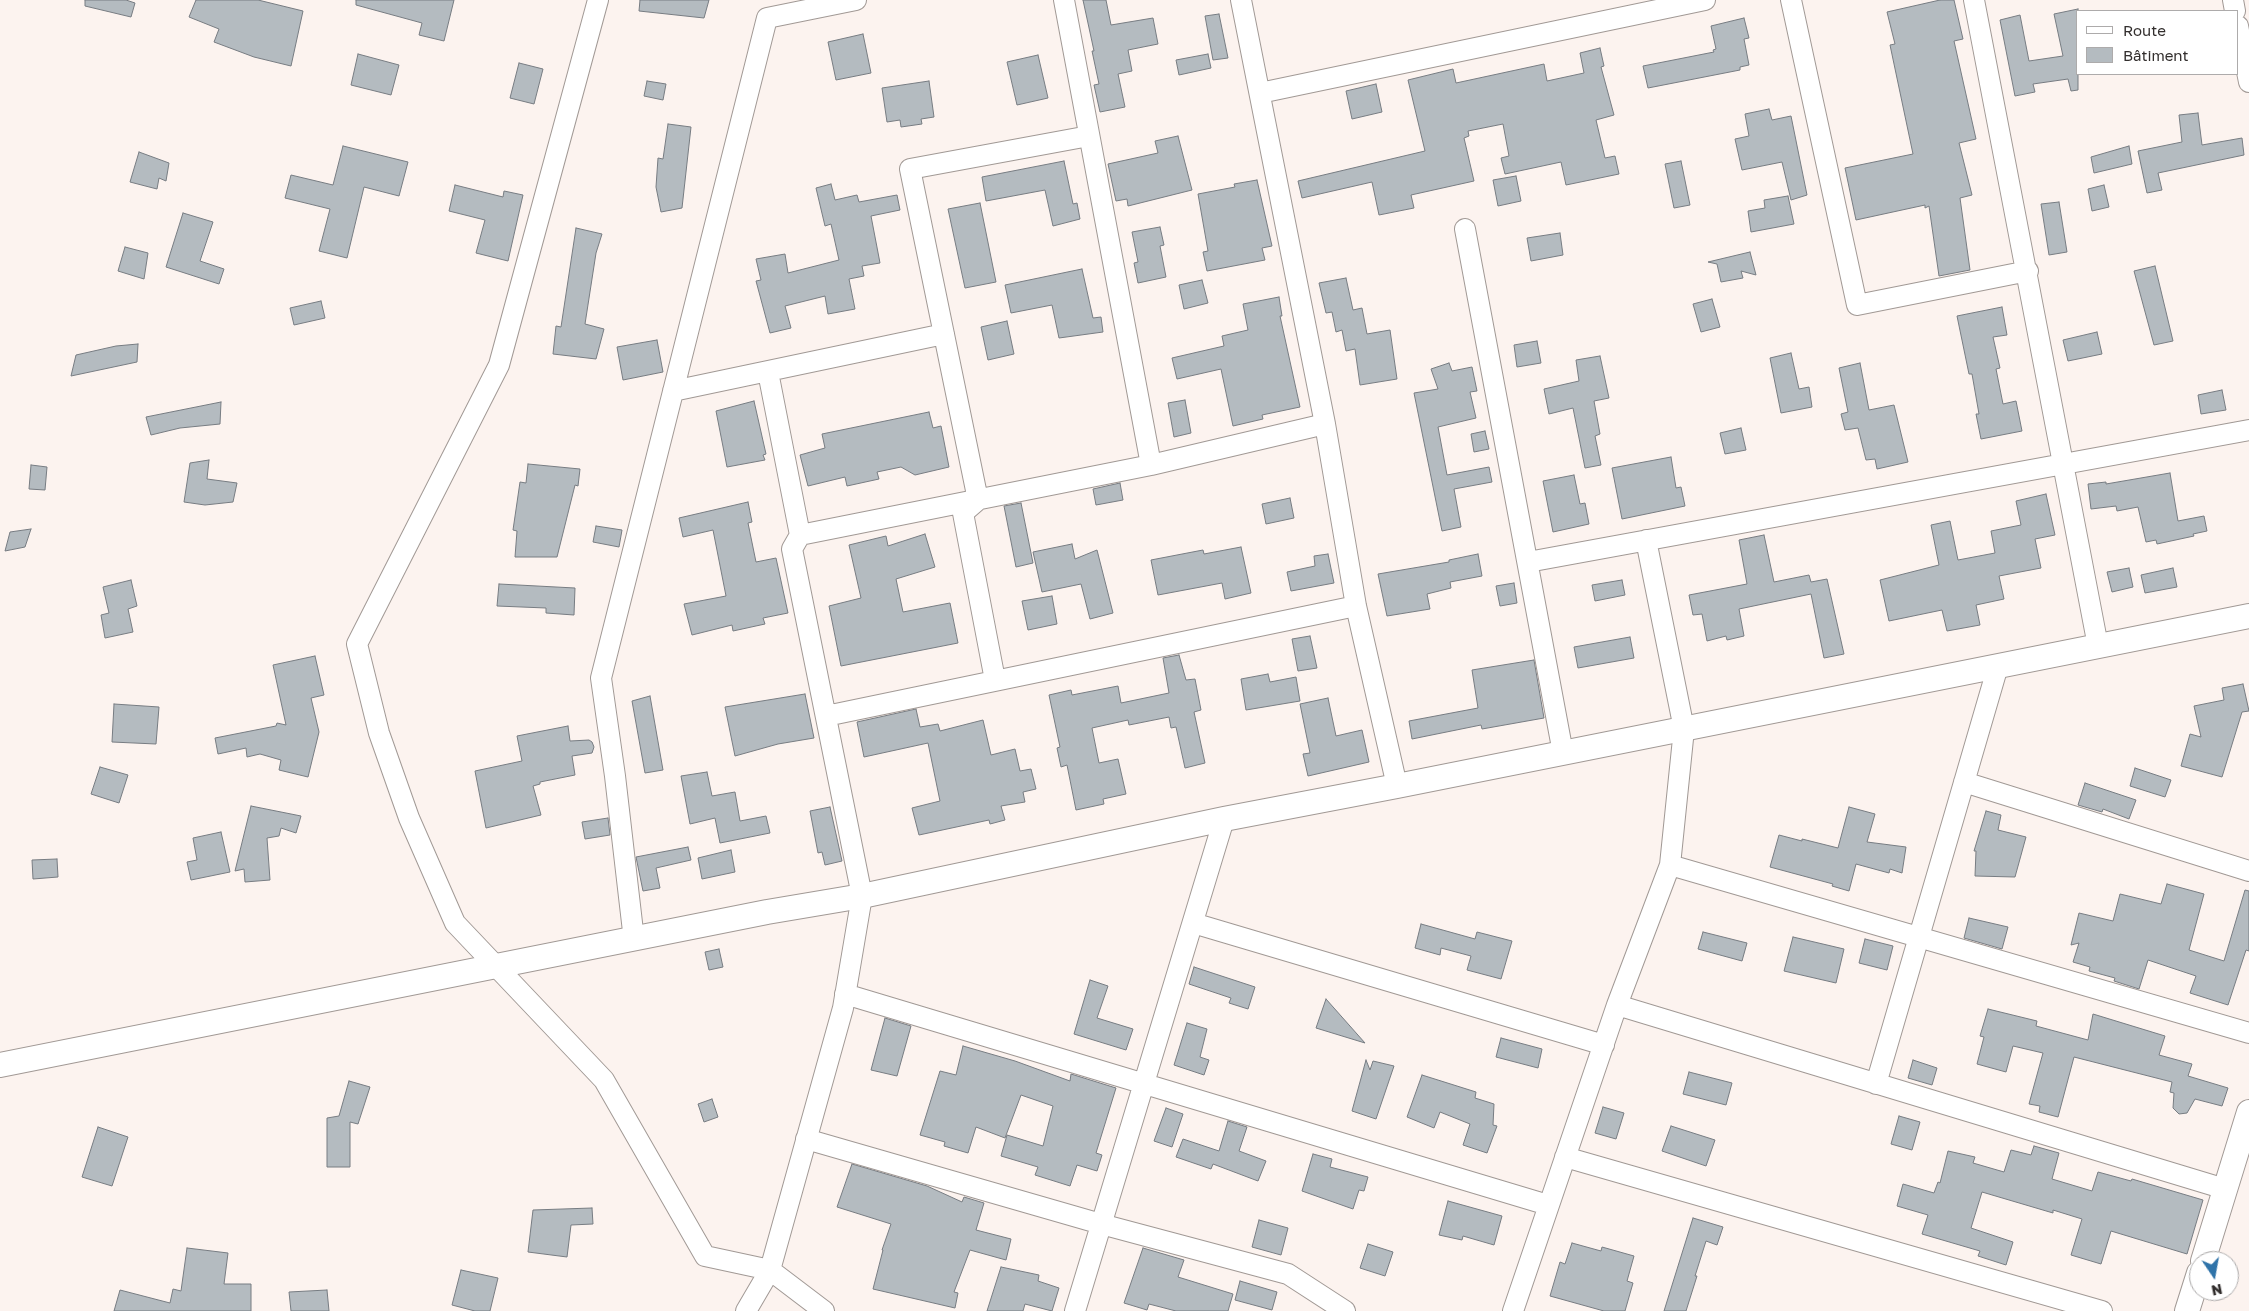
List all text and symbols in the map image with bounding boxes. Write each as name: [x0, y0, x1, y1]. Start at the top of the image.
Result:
legend: [2076, 10, 2239, 75]
text: Route: [2123, 21, 2166, 39]
text: Bâtiment: [2123, 46, 2188, 64]
north arrow: [2189, 1251, 2239, 1301]
text: N: [2210, 1281, 2224, 1300]

